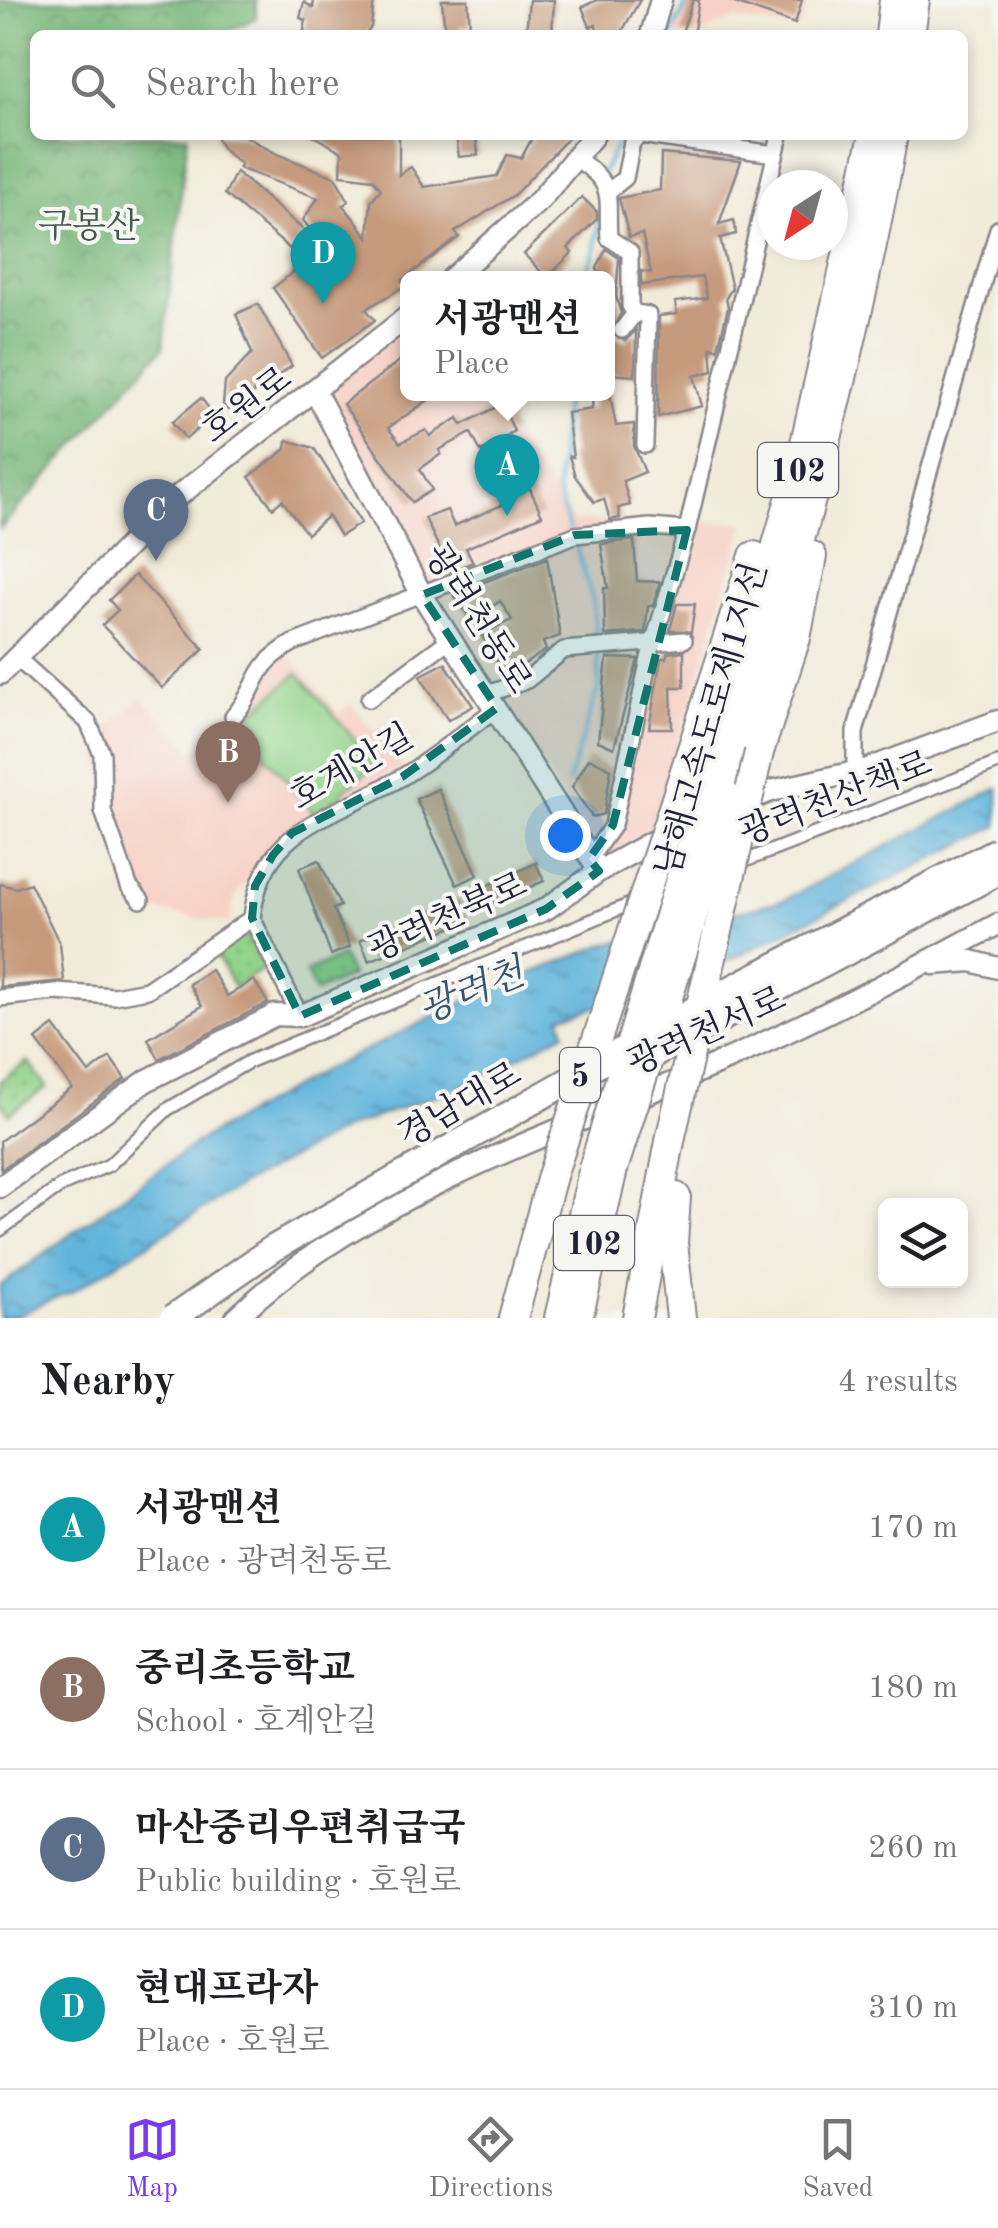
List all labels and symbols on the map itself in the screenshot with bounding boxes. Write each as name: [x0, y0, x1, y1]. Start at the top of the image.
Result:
north arrow: [758, 170, 848, 260]
park label: 구봉산: [38, 207, 140, 245]
pin: D: [290, 222, 356, 304]
street label: 호원로: [195, 359, 299, 450]
pin: A: [474, 434, 540, 516]
road number: 102: [758, 443, 838, 497]
pin: C: [124, 478, 188, 561]
street label: 광려천동로: [417, 537, 539, 700]
street label: 남해고속도로제1지선: [648, 558, 774, 881]
street label: 호계안길: [283, 717, 420, 817]
pin: B: [196, 720, 260, 803]
street label: 광려천산책로: [734, 744, 937, 852]
your location: [540, 810, 591, 861]
street label: 광려천북로: [362, 865, 532, 969]
water label: 광려천: [412, 950, 532, 1031]
street label: 광려천서로: [621, 979, 791, 1083]
road number: 5: [560, 1048, 600, 1102]
street label: 경남대로: [391, 1055, 528, 1155]
road number: 102: [554, 1216, 634, 1270]

